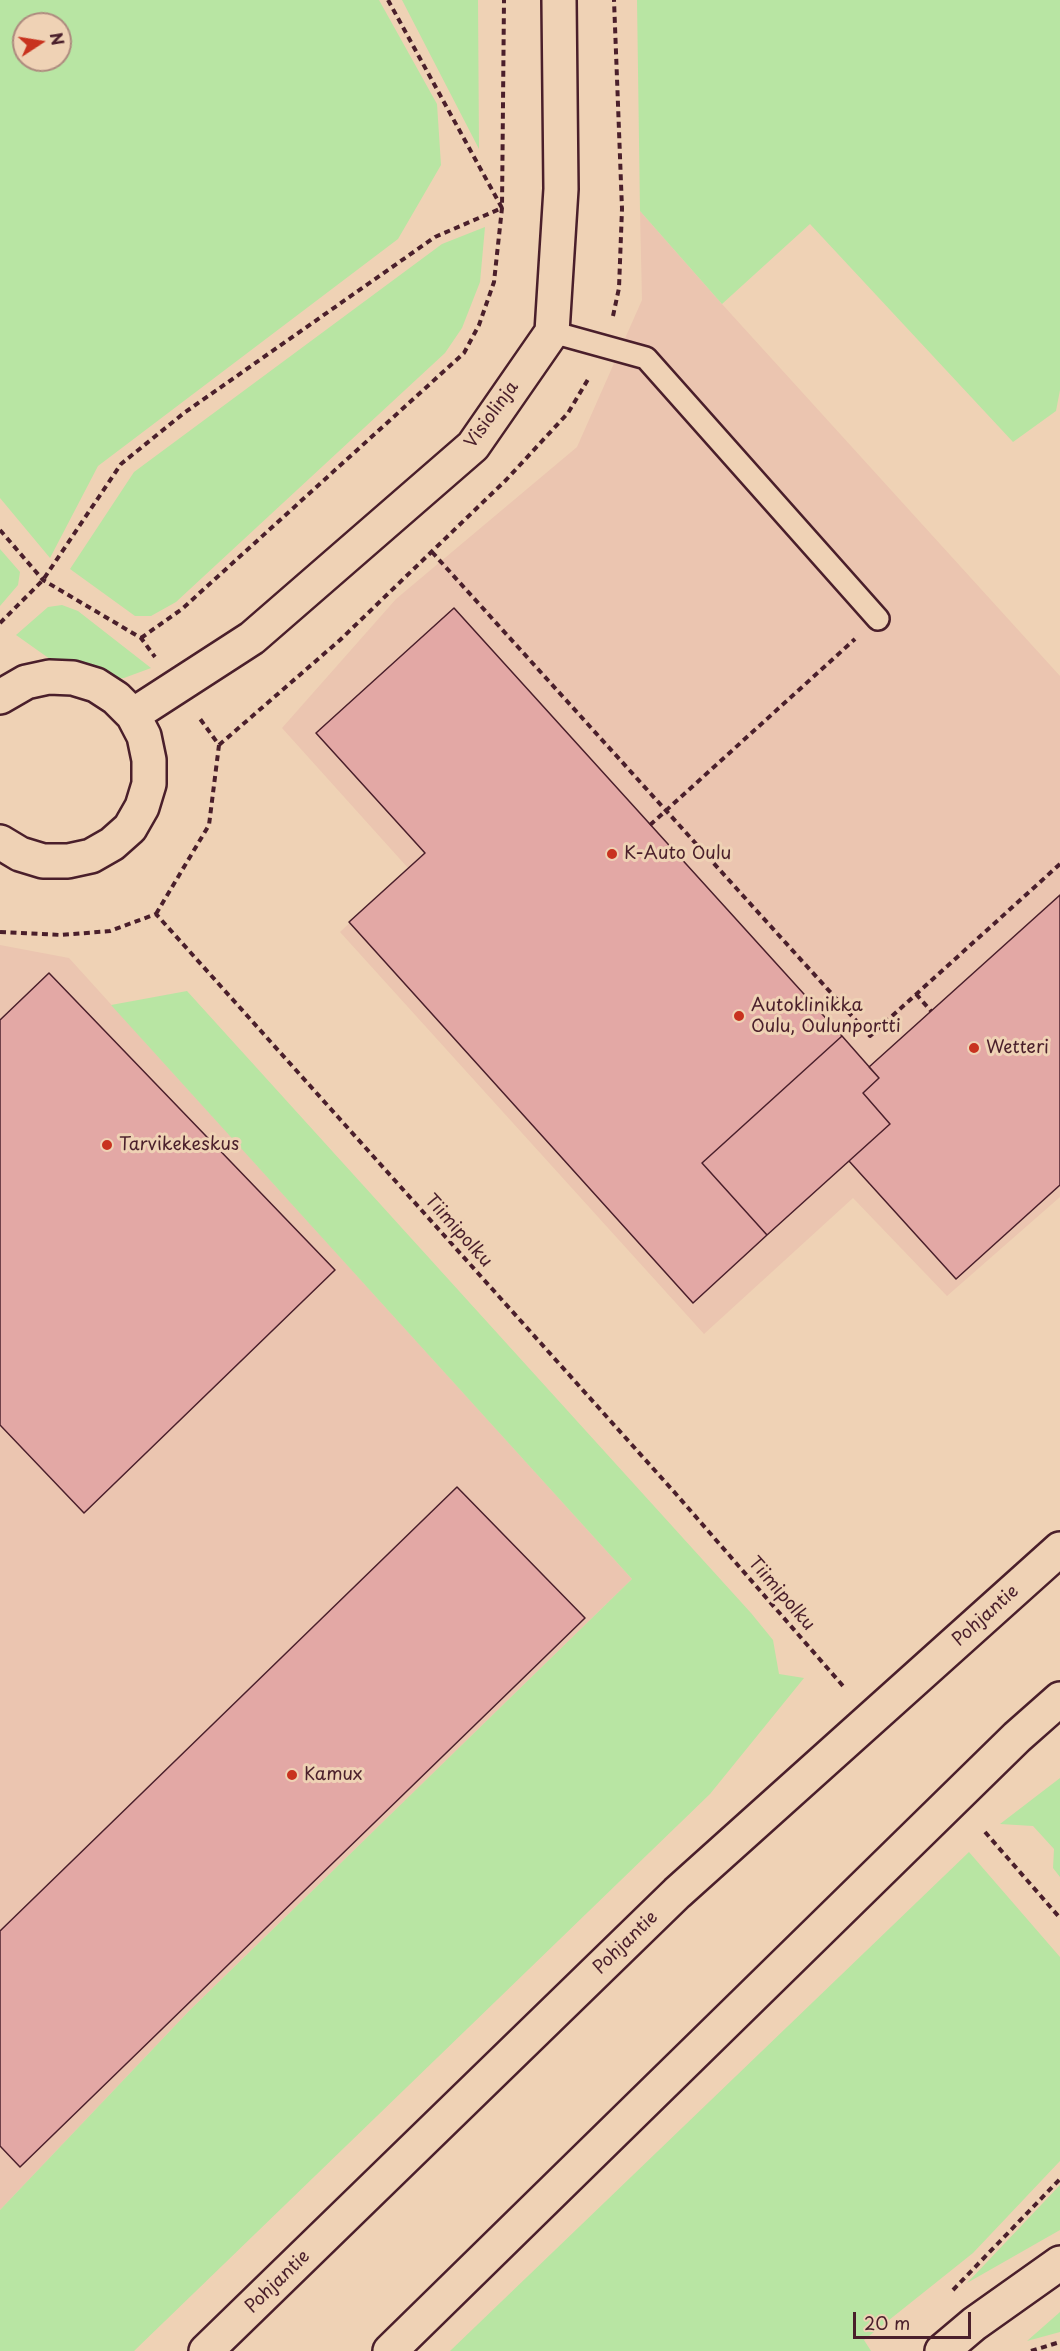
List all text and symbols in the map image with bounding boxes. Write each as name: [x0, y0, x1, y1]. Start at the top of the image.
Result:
north arrow: [12, 12, 72, 72]
text: N: [45, 30, 71, 47]
street label: Visiolinja: [460, 377, 524, 453]
place label: K-Auto Oulu: [624, 843, 731, 865]
marker: K-Auto Oulu: [605, 847, 619, 861]
place label: Autoklinikka Oulu, Oulunportti: [751, 995, 901, 1038]
marker: Autoklinikka Oulu, Oulunportti: [732, 1009, 746, 1023]
place label: Wetteri: [986, 1037, 1049, 1059]
marker: Wetteri: [967, 1041, 981, 1055]
place label: Tarvikekeskus: [119, 1134, 239, 1156]
marker: Tarvikekeskus: [100, 1138, 114, 1152]
street label: Tiimipolku: [420, 1190, 496, 1272]
street label: Tiimipolku: [743, 1553, 819, 1635]
street label: Pohjantie: [949, 1581, 1023, 1651]
place label: Kamux: [304, 1764, 362, 1786]
marker: Kamux: [285, 1768, 299, 1782]
street label: Pohjantie: [589, 1907, 663, 1979]
street label: Pohjantie: [241, 2246, 315, 2318]
scale bar: [856, 2300, 974, 2338]
text: 20 m: [864, 2309, 910, 2336]

